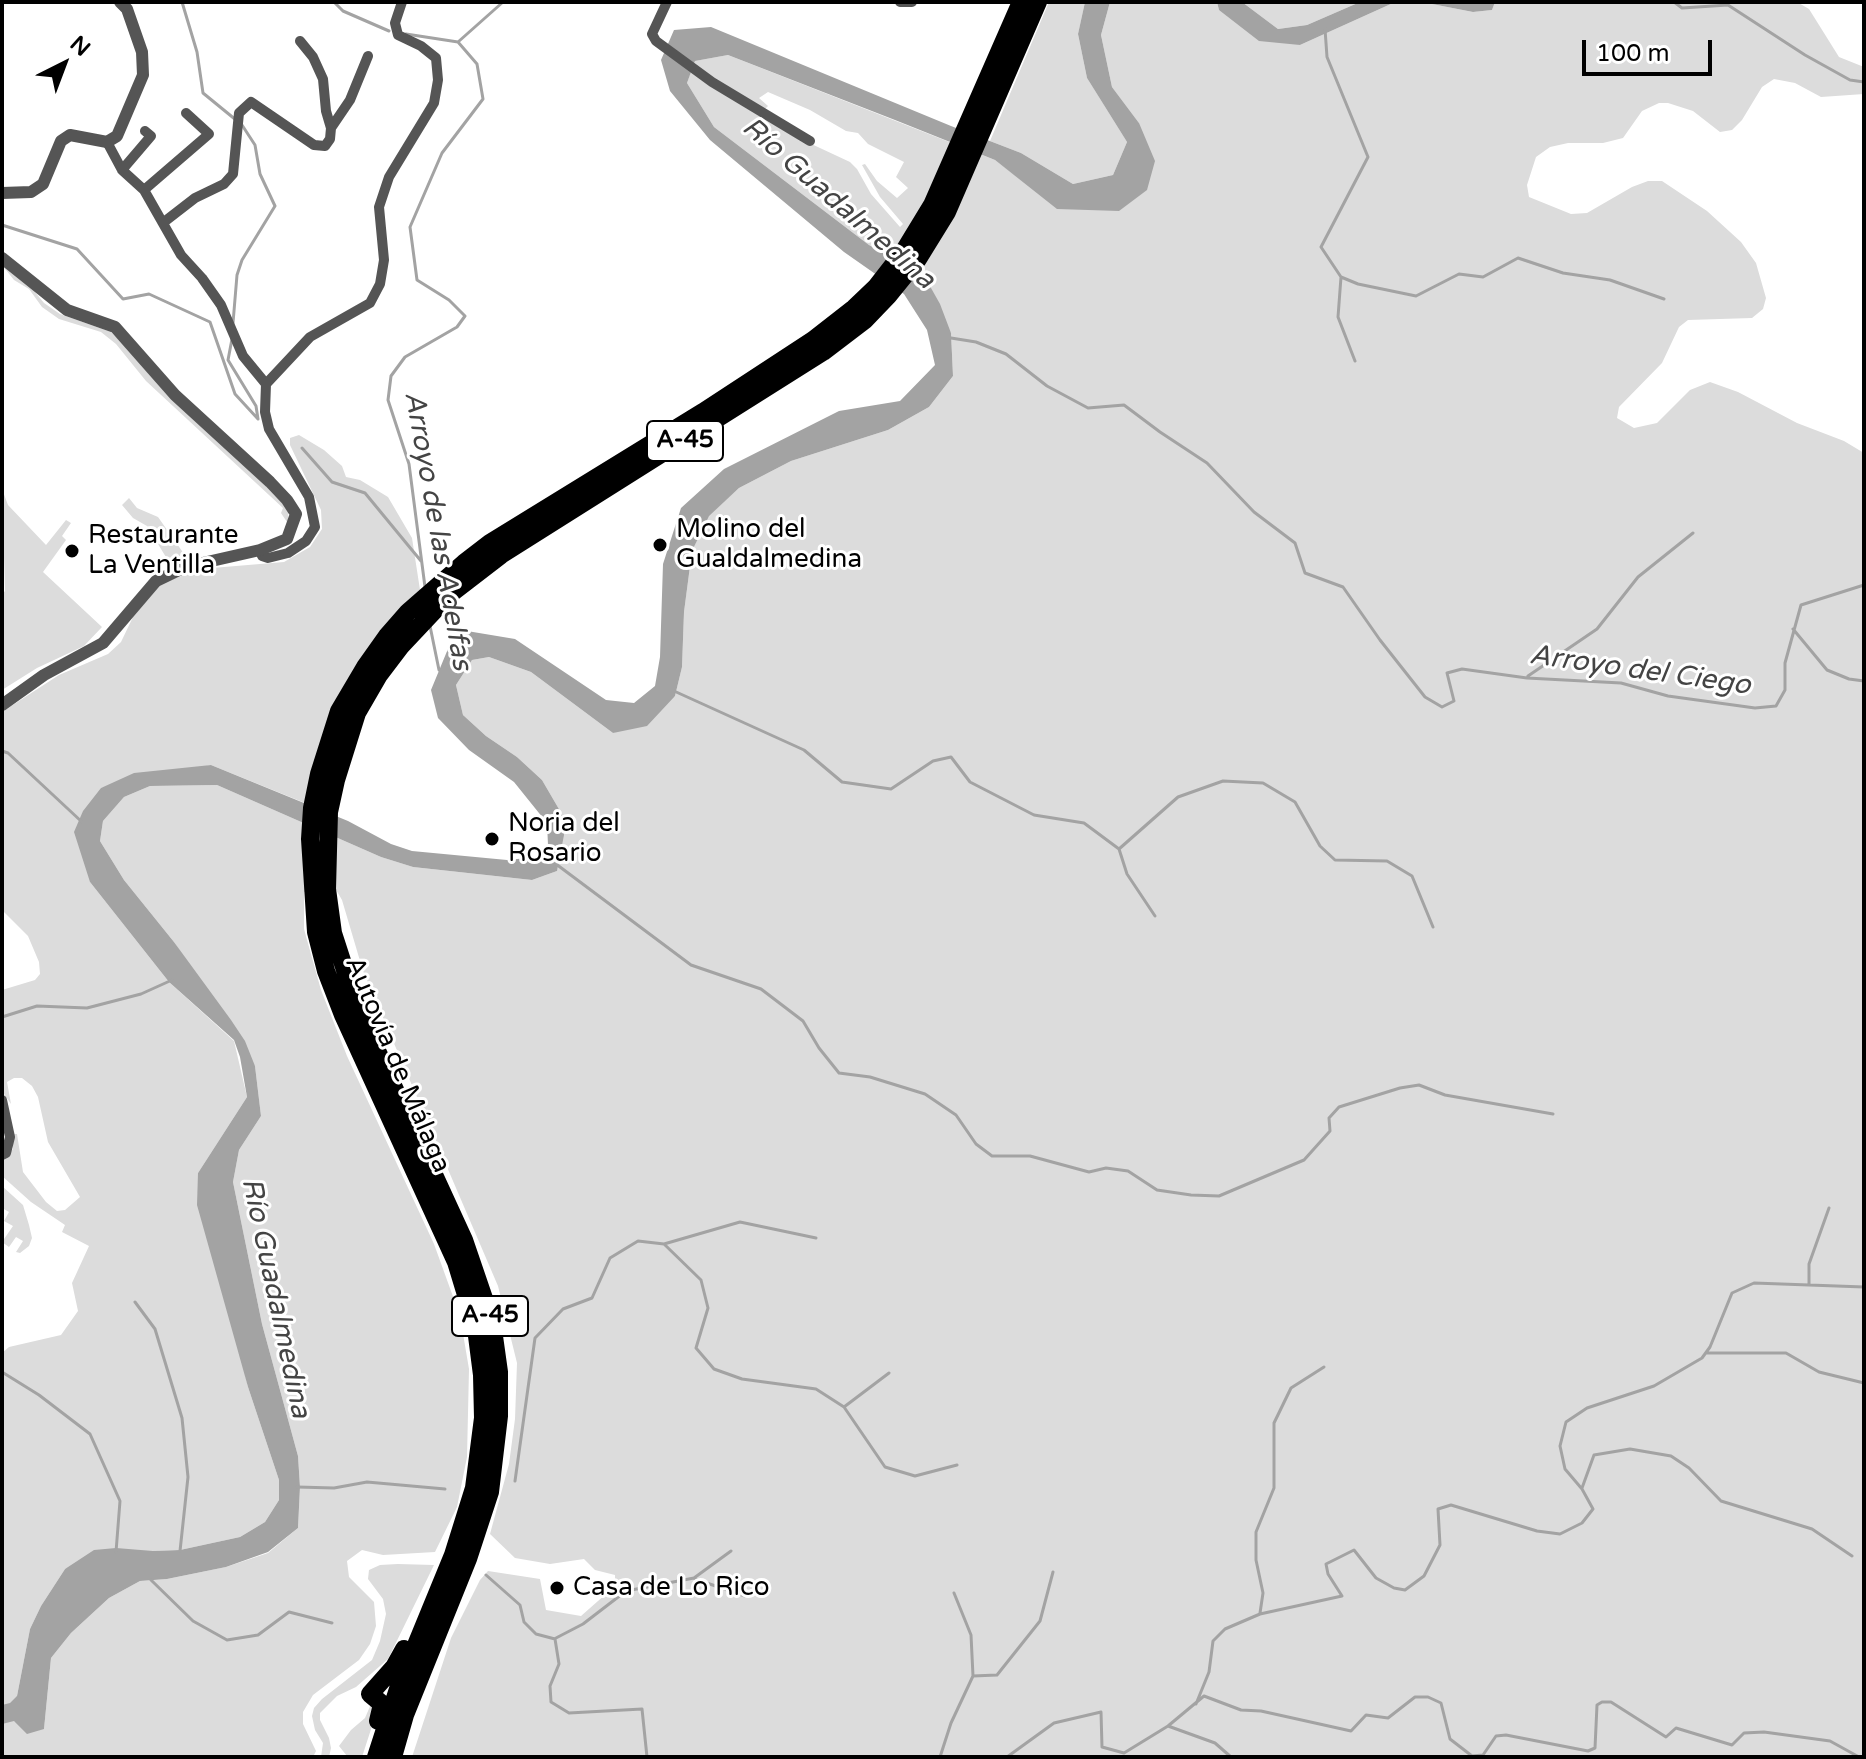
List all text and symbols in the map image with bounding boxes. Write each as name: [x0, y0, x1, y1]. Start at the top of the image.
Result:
north arrow: [24, 24, 104, 104]
scale bar: [1586, 24, 1716, 74]
text: N: [65, 31, 95, 62]
text: 100 m: [1596, 39, 1670, 68]
water label: Río Guadalmedina: [735, 111, 941, 297]
water label: Arroyo de las Adelfas: [396, 389, 478, 673]
road number: A-45: [647, 421, 723, 461]
place label: Molino del Gualdalmedina: [676, 514, 862, 576]
place label: Restaurante La Ventilla: [88, 520, 238, 582]
marker: Molino del Gualdalmedina: [651, 536, 669, 554]
marker: Restaurante La Ventilla: [63, 542, 81, 560]
water label: Arroyo del Ciego: [1528, 639, 1752, 703]
place label: Noria del Rosario: [508, 808, 620, 870]
marker: Noria del Rosario: [483, 830, 501, 848]
street label: Autovía de Málaga: [337, 952, 457, 1178]
water label: Río Guadalmedina: [233, 1175, 317, 1421]
road number: A-45: [452, 1296, 528, 1336]
place label: Casa de Lo Rico: [573, 1572, 770, 1604]
marker: Casa de Lo Rico: [548, 1579, 566, 1597]

